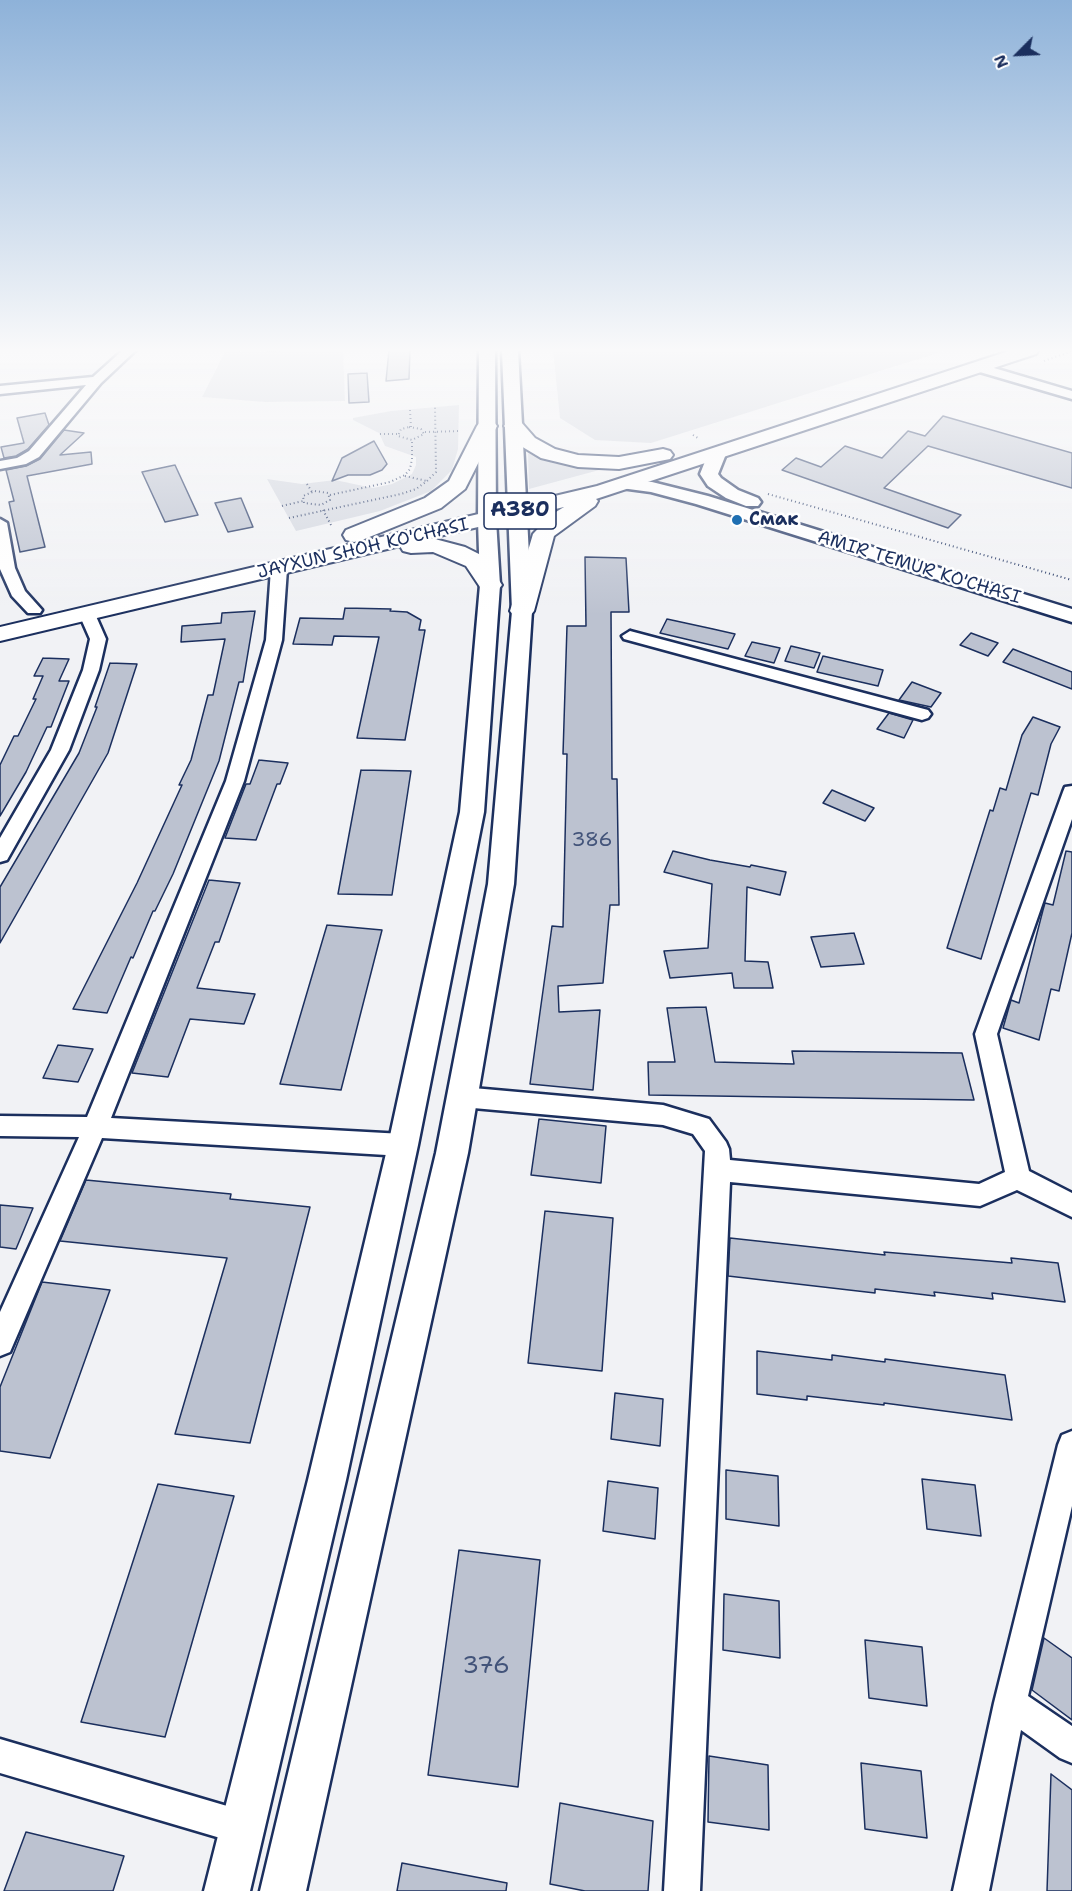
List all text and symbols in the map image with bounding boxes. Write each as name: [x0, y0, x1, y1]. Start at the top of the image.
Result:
north arrow: [988, 24, 1048, 84]
text: N: [989, 51, 1013, 72]
road number: A380: [484, 493, 556, 529]
place label: Смак: [749, 509, 798, 531]
marker: Смак: [730, 513, 744, 527]
street label: JAYXUN SHOH KO'CHASI: [255, 514, 471, 584]
street label: AMIR TEMUR KO'CHASI: [815, 527, 1023, 609]
house number: 386: [572, 829, 612, 853]
house number: 376: [462, 1653, 510, 1681]

